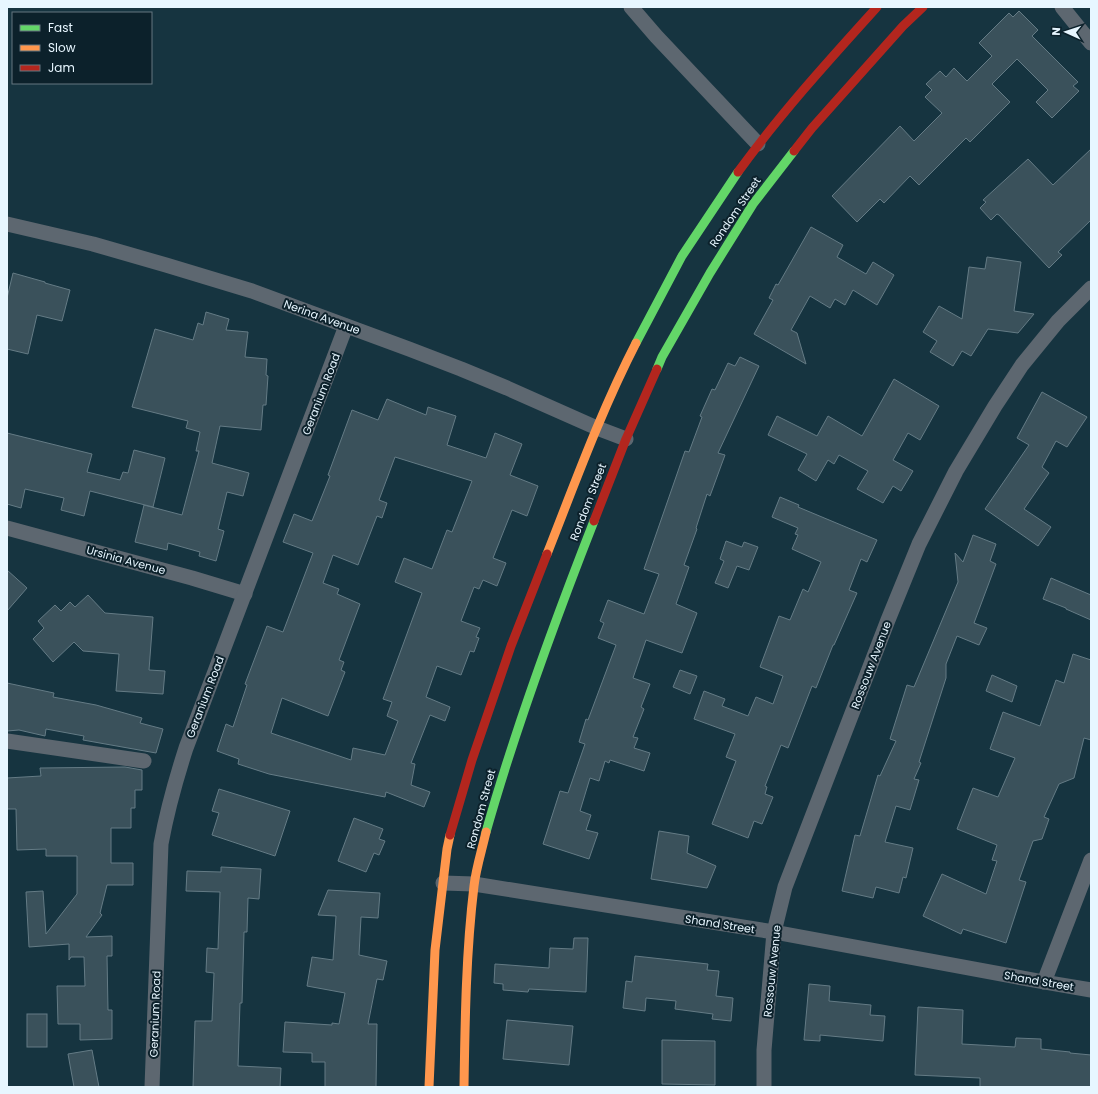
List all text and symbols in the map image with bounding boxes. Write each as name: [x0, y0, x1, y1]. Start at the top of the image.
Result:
legend: [12, 12, 152, 84]
north arrow: [1046, 12, 1086, 52]
text: Fast: [48, 19, 73, 36]
text: N: [1048, 27, 1064, 36]
text: Slow: [48, 39, 76, 56]
text: Jam: [48, 59, 75, 76]
street label: Rondom Street: [706, 174, 764, 250]
street label: Nerina Avenue: [282, 296, 363, 338]
street label: Geranium Road: [298, 351, 344, 437]
street label: Rondom Street: [566, 461, 610, 543]
street label: Ursinia Avenue: [85, 542, 168, 578]
street label: Rossouw Avenue: [847, 619, 895, 711]
street label: Geranium Road: [182, 654, 228, 740]
street label: Rondom Street: [463, 767, 499, 851]
street label: Shand Street: [684, 911, 756, 937]
street label: Rossouw Avenue: [759, 924, 785, 1018]
street label: Shand Street: [1003, 967, 1075, 995]
street label: Geranium Road: [145, 970, 165, 1058]

